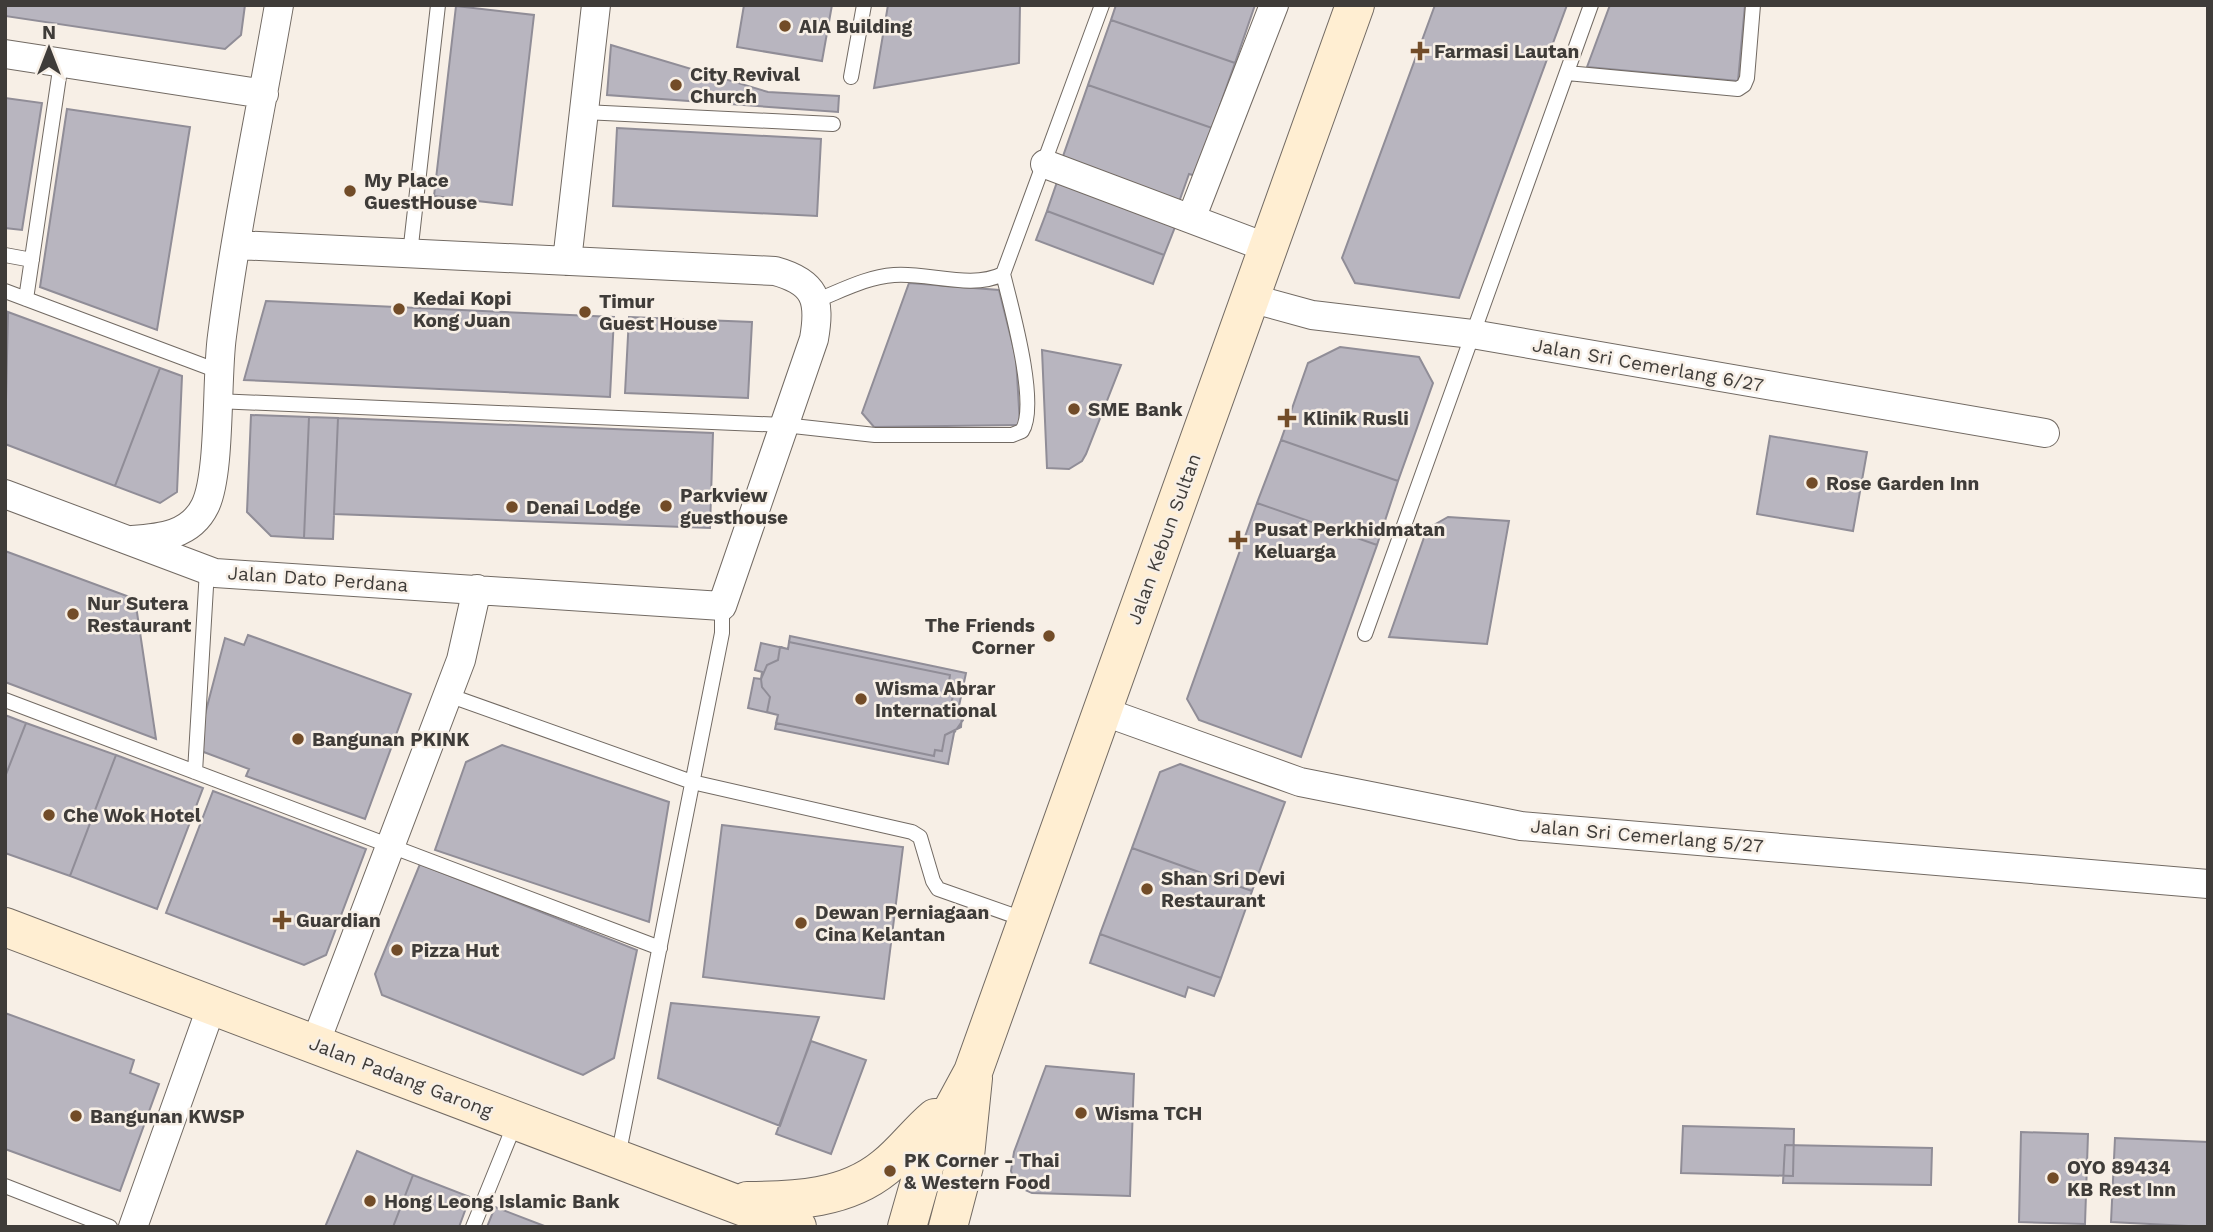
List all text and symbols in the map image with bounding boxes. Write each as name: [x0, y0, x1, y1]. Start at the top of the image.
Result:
north arrow: [14, 14, 84, 84]
place label: AIA Building: [799, 15, 913, 38]
marker: AIA Building: [777, 18, 793, 34]
text: N: [42, 21, 56, 44]
place label: Farmasi Lautan: [1434, 40, 1579, 63]
marker: Farmasi Lautan: [1412, 43, 1428, 59]
place label: City Revival Church: [690, 63, 801, 108]
marker: City Revival Church: [668, 77, 684, 93]
place label: My Place GuestHouse: [364, 169, 477, 214]
marker: My Place GuestHouse: [342, 183, 358, 199]
place label: Kedai Kopi Kong Juan: [413, 287, 512, 332]
place label: Timur Guest House: [599, 290, 718, 335]
marker: Kedai Kopi Kong Juan: [391, 301, 407, 317]
marker: Timur Guest House: [577, 304, 593, 320]
street label: Jalan Sri Cemerlang 6/27: [1531, 333, 1765, 397]
place label: SME Bank: [1088, 398, 1183, 421]
marker: SME Bank: [1066, 401, 1082, 417]
place label: Klinik Rusli: [1303, 407, 1409, 430]
marker: Klinik Rusli: [1277, 408, 1297, 428]
street label: Jalan Kebun Sultan: [1122, 450, 1206, 628]
place label: Rose Garden Inn: [1826, 472, 1979, 495]
marker: Rose Garden Inn: [1804, 475, 1820, 491]
place label: Parkview guesthouse: [680, 484, 788, 529]
place label: Denai Lodge: [526, 496, 641, 519]
marker: Parkview guesthouse: [658, 498, 674, 514]
marker: Denai Lodge: [504, 499, 520, 515]
place label: Pusat Perkhidmatan Keluarga: [1254, 518, 1445, 563]
marker: Pusat Perkhidmatan Keluarga: [1228, 530, 1248, 550]
street label: Jalan Dato Perdana: [227, 561, 409, 597]
place label: Nur Sutera Restaurant: [87, 592, 192, 637]
marker: Nur Sutera Restaurant: [65, 606, 81, 622]
place label: The Friends Corner: [925, 614, 1036, 659]
marker: The Friends Corner: [1041, 628, 1057, 644]
place label: Wisma Abrar International: [875, 677, 998, 722]
marker: Wisma Abrar International: [853, 691, 869, 707]
place label: Bangunan PKINK: [312, 728, 469, 751]
marker: Bangunan PKINK: [290, 731, 306, 747]
place label: Che Wok Hotel: [63, 804, 202, 827]
marker: Che Wok Hotel: [41, 807, 57, 823]
street label: Jalan Sri Cemerlang 5/27: [1530, 814, 1764, 858]
place label: Shan Sri Devi Restaurant: [1161, 867, 1285, 912]
marker: Shan Sri Devi Restaurant: [1139, 881, 1155, 897]
place label: Dewan Perniagaan Cina Kelantan: [815, 901, 989, 946]
place label: Guardian: [296, 909, 381, 932]
marker: Guardian: [274, 912, 290, 928]
marker: Dewan Perniagaan Cina Kelantan: [793, 915, 809, 931]
place label: Pizza Hut: [411, 939, 500, 962]
marker: Pizza Hut: [389, 942, 405, 958]
street label: Jalan Padang Garong: [306, 1031, 497, 1123]
place label: Wisma TCH: [1095, 1102, 1202, 1125]
place label: Bangunan KWSP: [90, 1105, 245, 1128]
marker: Wisma TCH: [1073, 1105, 1089, 1121]
marker: Bangunan KWSP: [68, 1108, 84, 1124]
place label: PK Corner - Thai & Western Food: [904, 1149, 1060, 1194]
place label: OYO 89434 KB Rest Inn: [2067, 1156, 2176, 1201]
marker: PK Corner - Thai & Western Food: [882, 1163, 898, 1179]
marker: OYO 89434 KB Rest Inn: [2045, 1170, 2061, 1186]
place label: Hong Leong Islamic Bank: [384, 1190, 620, 1213]
marker: Hong Leong Islamic Bank: [362, 1193, 378, 1209]

